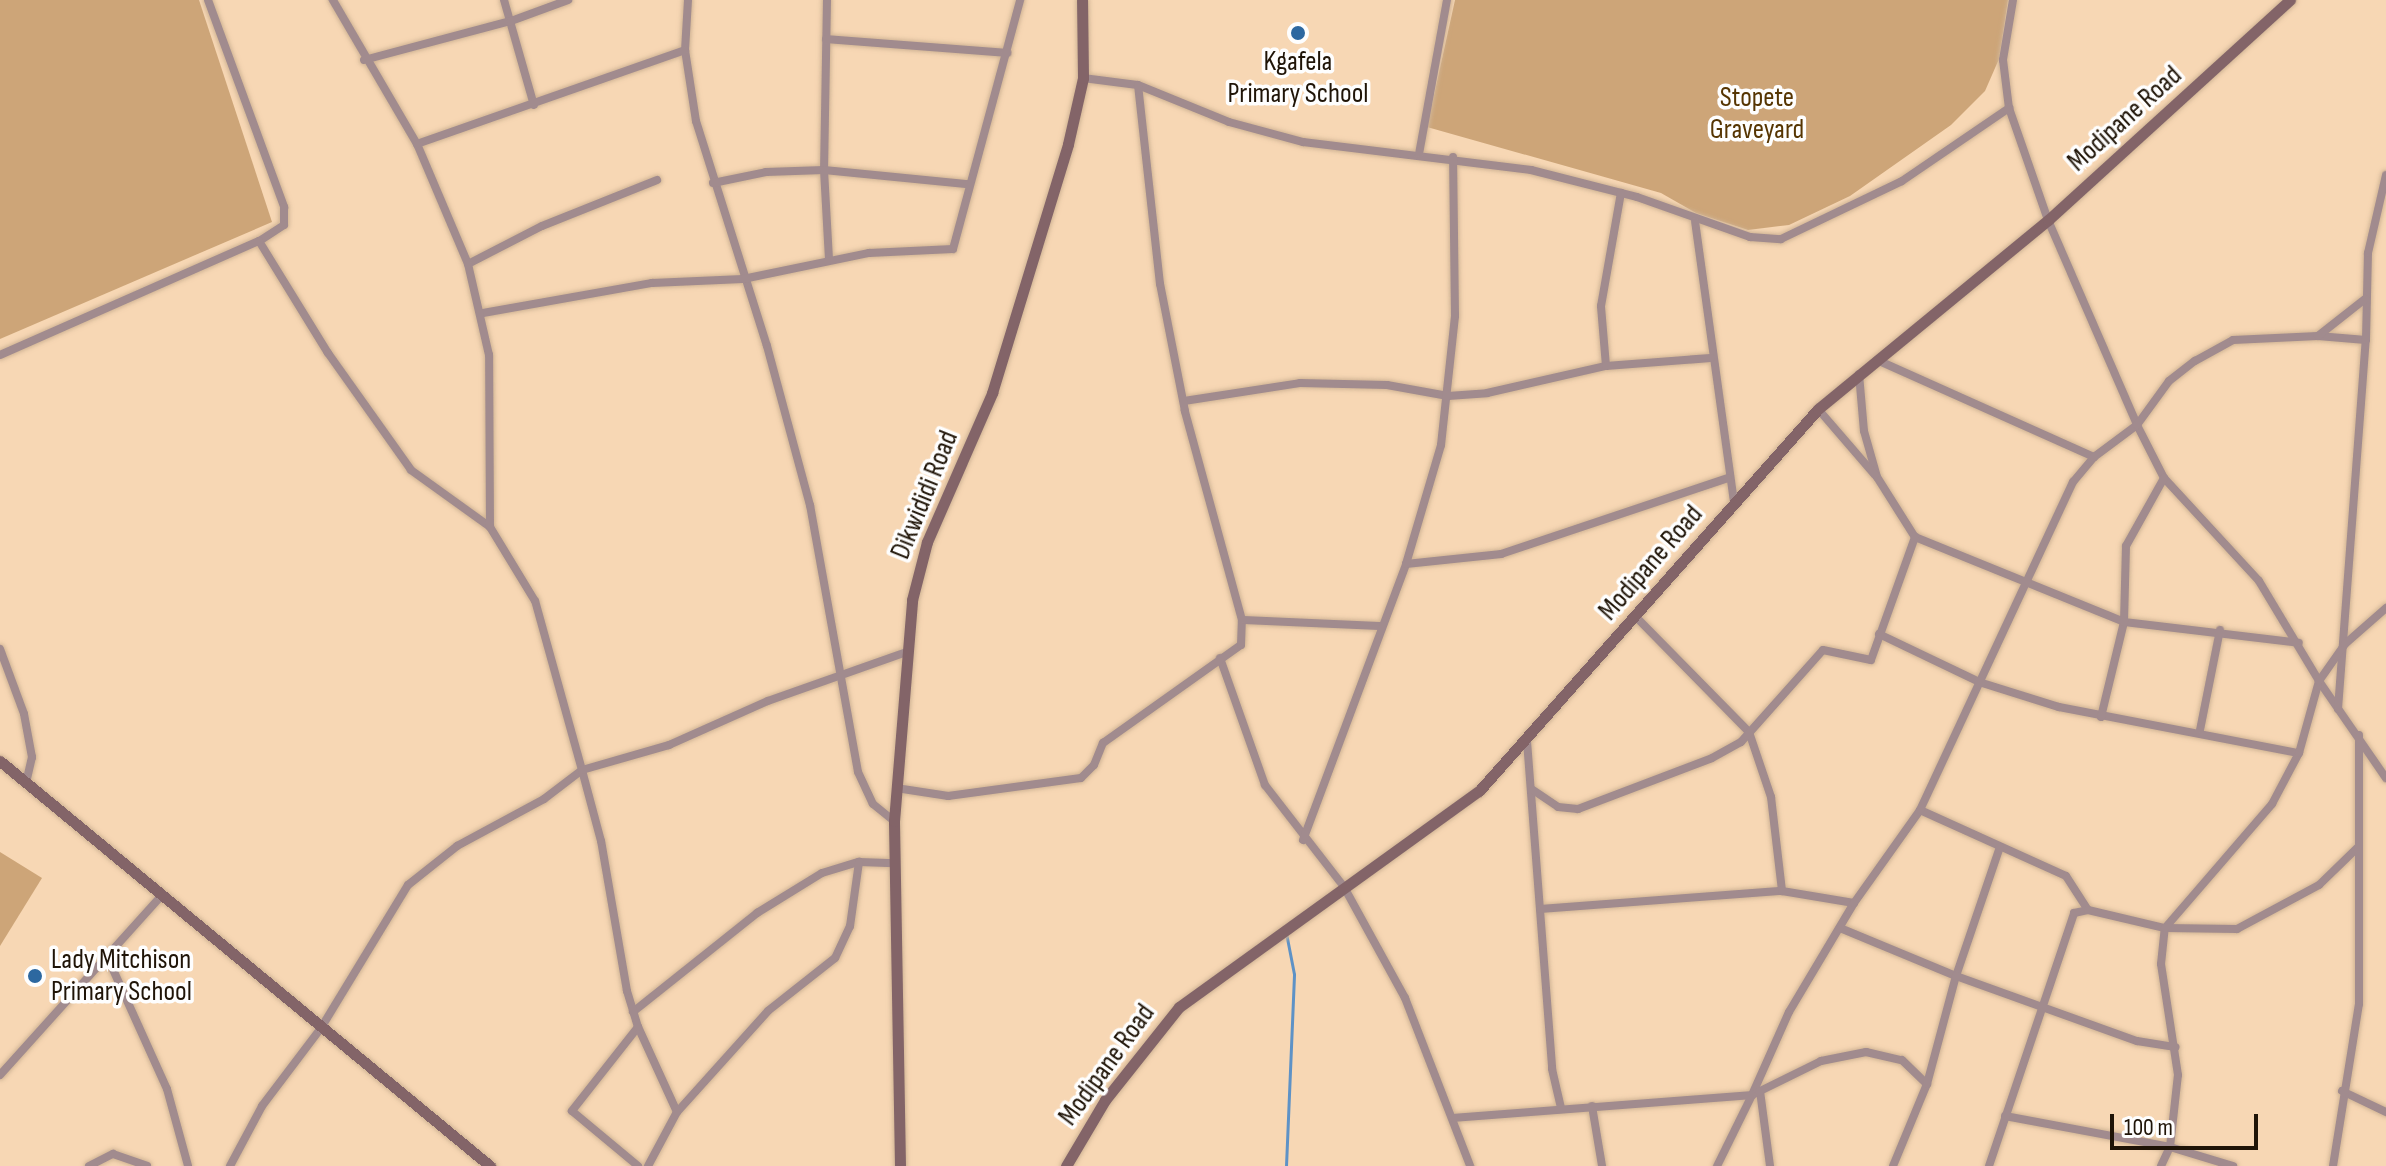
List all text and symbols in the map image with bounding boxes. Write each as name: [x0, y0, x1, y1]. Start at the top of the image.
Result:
marker: Kgafela Primary School: [1289, 24, 1307, 42]
place label: Kgafela Primary School: [1228, 45, 1368, 111]
street label: Modipane Road: [2061, 59, 2189, 179]
park label: Stopete Graveyard: [1710, 81, 1804, 147]
street label: Dikwididi Road: [884, 426, 966, 564]
street label: Modipane Road: [1592, 498, 1710, 628]
place label: Lady Mitchison Primary School: [51, 943, 192, 1009]
marker: Lady Mitchison Primary School: [26, 967, 44, 985]
street label: Modipane Road: [1052, 998, 1162, 1132]
scale bar: [2114, 1098, 2262, 1148]
text: 100 m: [2124, 1113, 2173, 1142]

